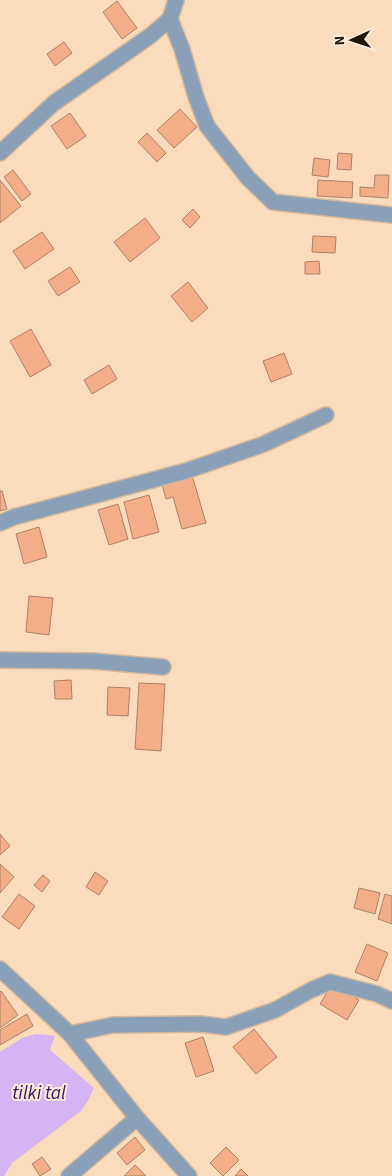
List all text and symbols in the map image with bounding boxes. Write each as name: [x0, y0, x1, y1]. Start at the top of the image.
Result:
north arrow: [327, 15, 377, 65]
text: N: [330, 35, 350, 46]
water label: tilki tal: [12, 1080, 66, 1107]

